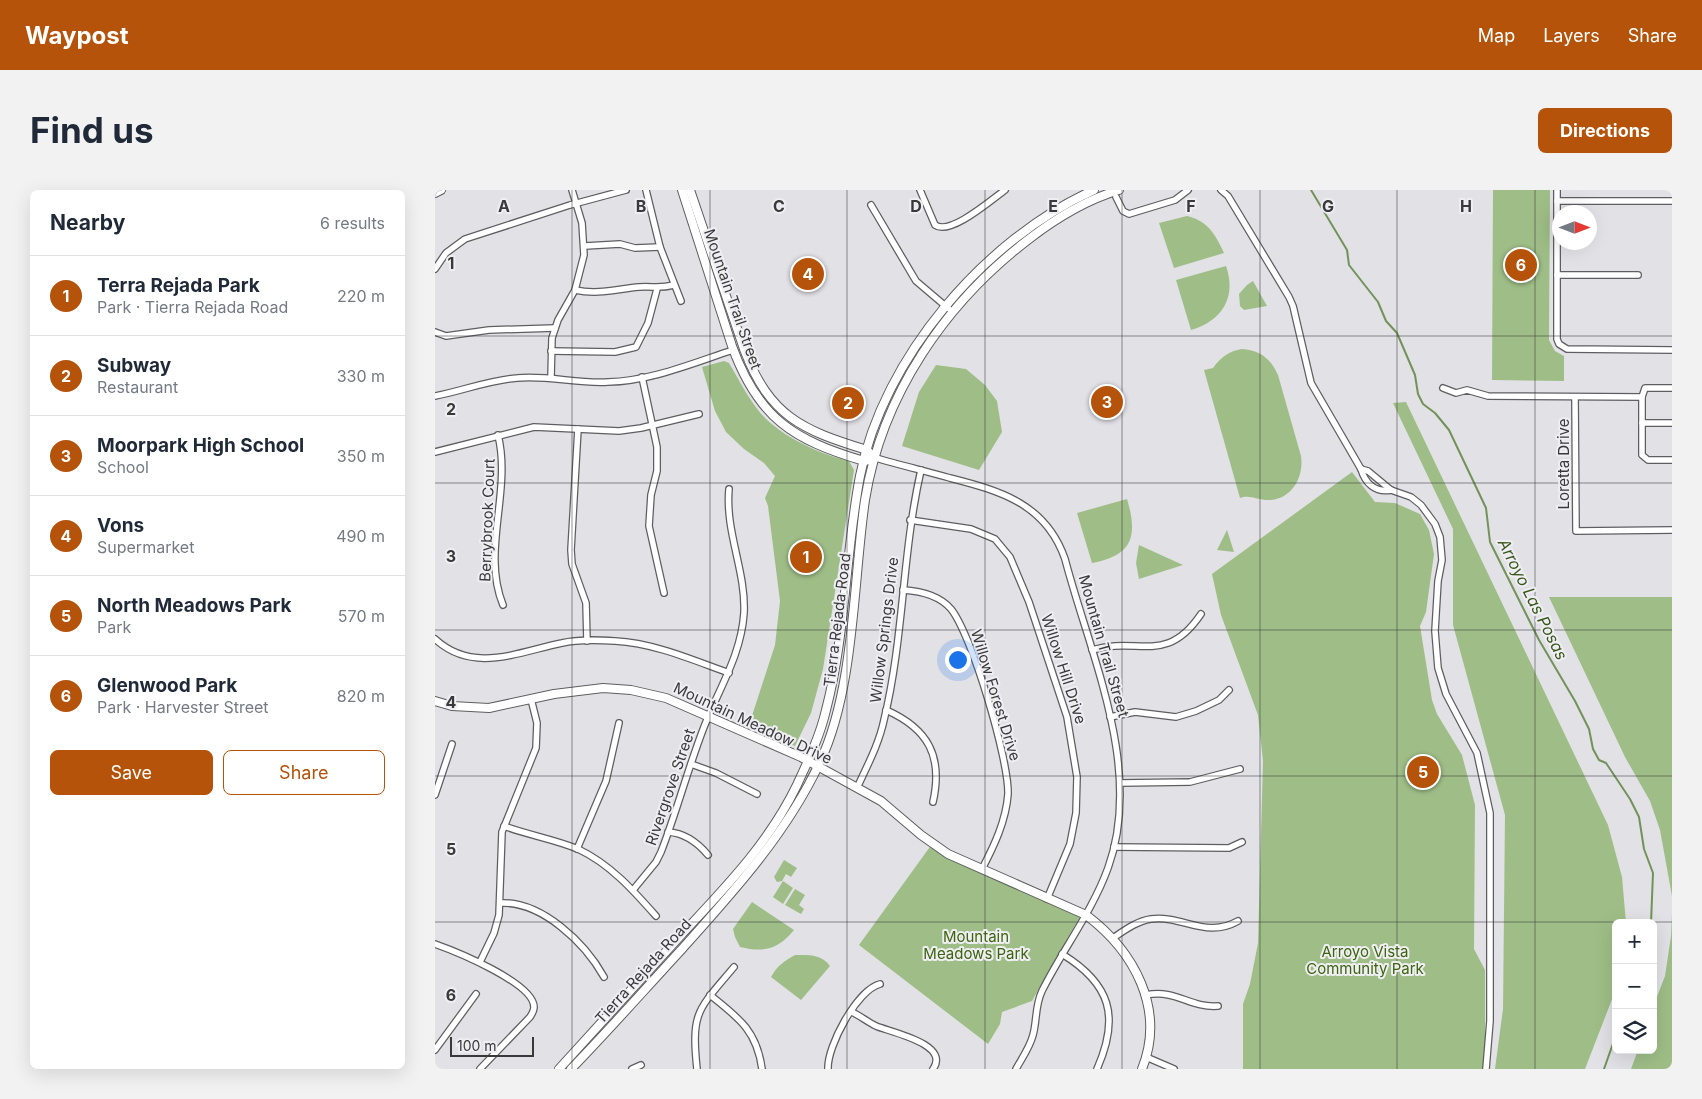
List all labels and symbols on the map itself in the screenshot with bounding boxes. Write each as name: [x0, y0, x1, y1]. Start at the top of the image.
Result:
text: A: [498, 196, 510, 216]
text: B: [636, 196, 646, 216]
text: C: [773, 196, 785, 216]
text: D: [910, 196, 922, 216]
text: E: [1048, 196, 1058, 216]
text: F: [1186, 196, 1196, 216]
text: G: [1322, 196, 1334, 216]
text: H: [1460, 196, 1472, 216]
north arrow: [1552, 205, 1597, 250]
street label: Mountain Trail Street: [700, 226, 766, 372]
pin: 6: [1505, 246, 1537, 284]
text: 1: [448, 253, 454, 273]
pin: 4: [792, 255, 824, 293]
pin: 3: [1091, 383, 1123, 421]
pin: 2: [832, 384, 864, 422]
text: 2: [446, 399, 456, 419]
street label: Loretta Drive: [1554, 418, 1573, 510]
street label: Berrybrook Court: [475, 458, 499, 582]
water label: Arroyo Las Posas: [1493, 534, 1572, 663]
pin: 1: [790, 538, 822, 576]
text: 3: [446, 546, 456, 566]
street label: Tierra Rejada Road: [819, 552, 855, 688]
street label: Willow Springs Drive: [866, 556, 902, 704]
street label: Mountain Trail Street: [1075, 573, 1133, 719]
street label: Willow Hill Drive: [1037, 612, 1091, 726]
street label: Willow Forest Drive: [967, 627, 1025, 763]
your location: [945, 647, 971, 673]
street label: Mountain Meadow Drive: [671, 678, 835, 768]
text: 4: [446, 692, 457, 712]
street label: Rivergrove Street: [641, 726, 699, 848]
pin: 5: [1407, 753, 1439, 791]
text: 5: [446, 839, 456, 859]
street label: Tierra Rejada Road: [591, 915, 695, 1027]
park label: Mountain Meadows Park: [923, 927, 1029, 963]
park label: Arroyo Vista Community Park: [1306, 942, 1425, 978]
text: 6: [446, 985, 456, 1005]
scale bar: [450, 1034, 534, 1057]

